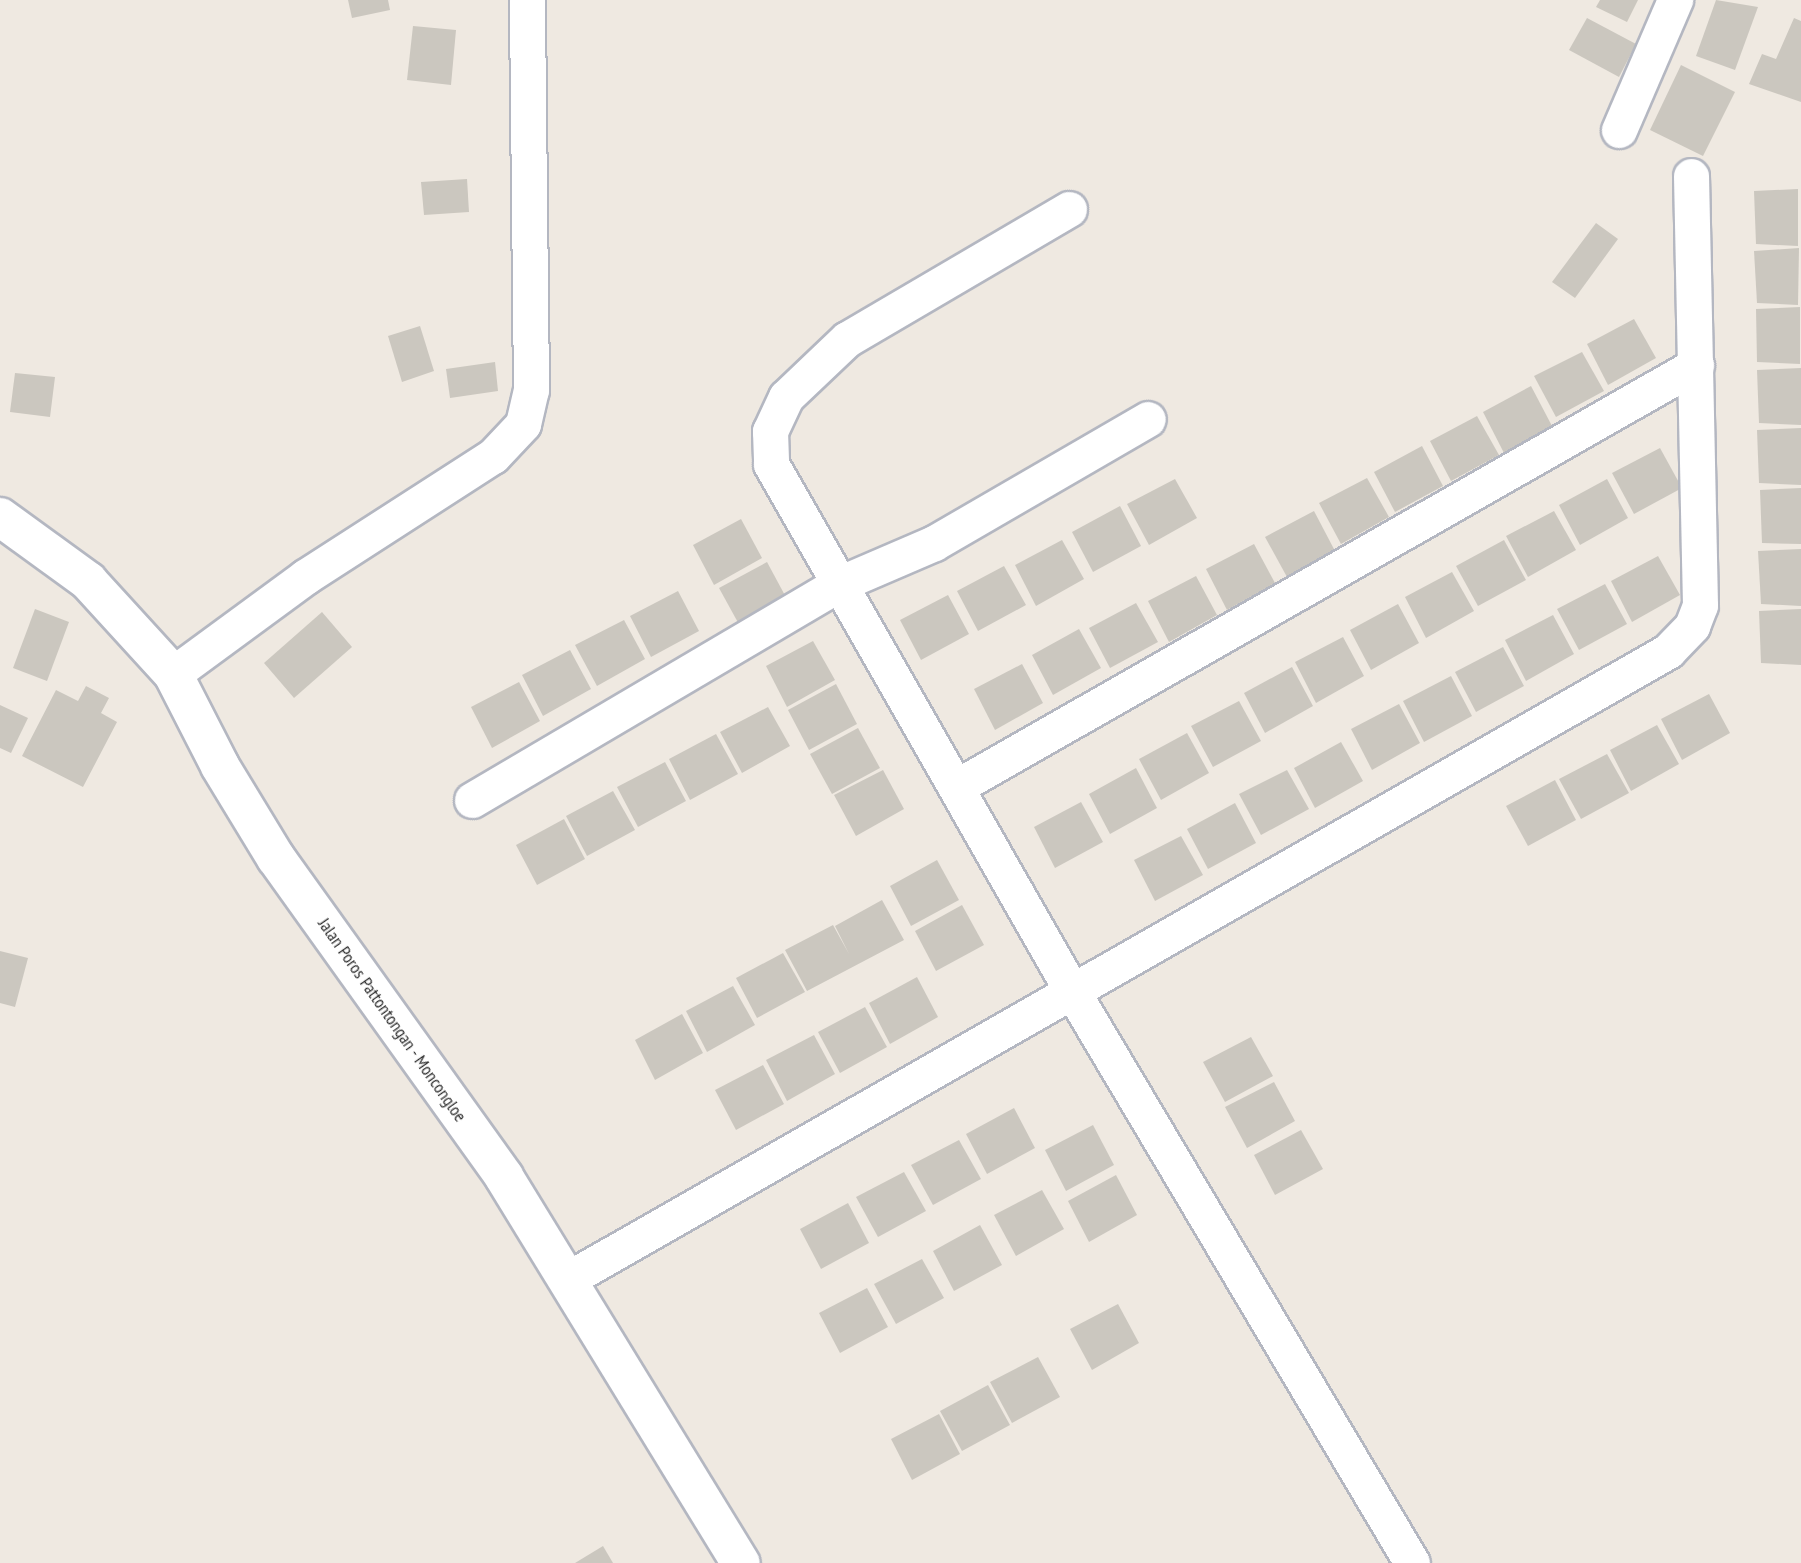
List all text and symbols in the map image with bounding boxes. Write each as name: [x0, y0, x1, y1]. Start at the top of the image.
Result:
street label: Jalan Poros Pattontongan - Moncongloe: [313, 913, 471, 1127]

